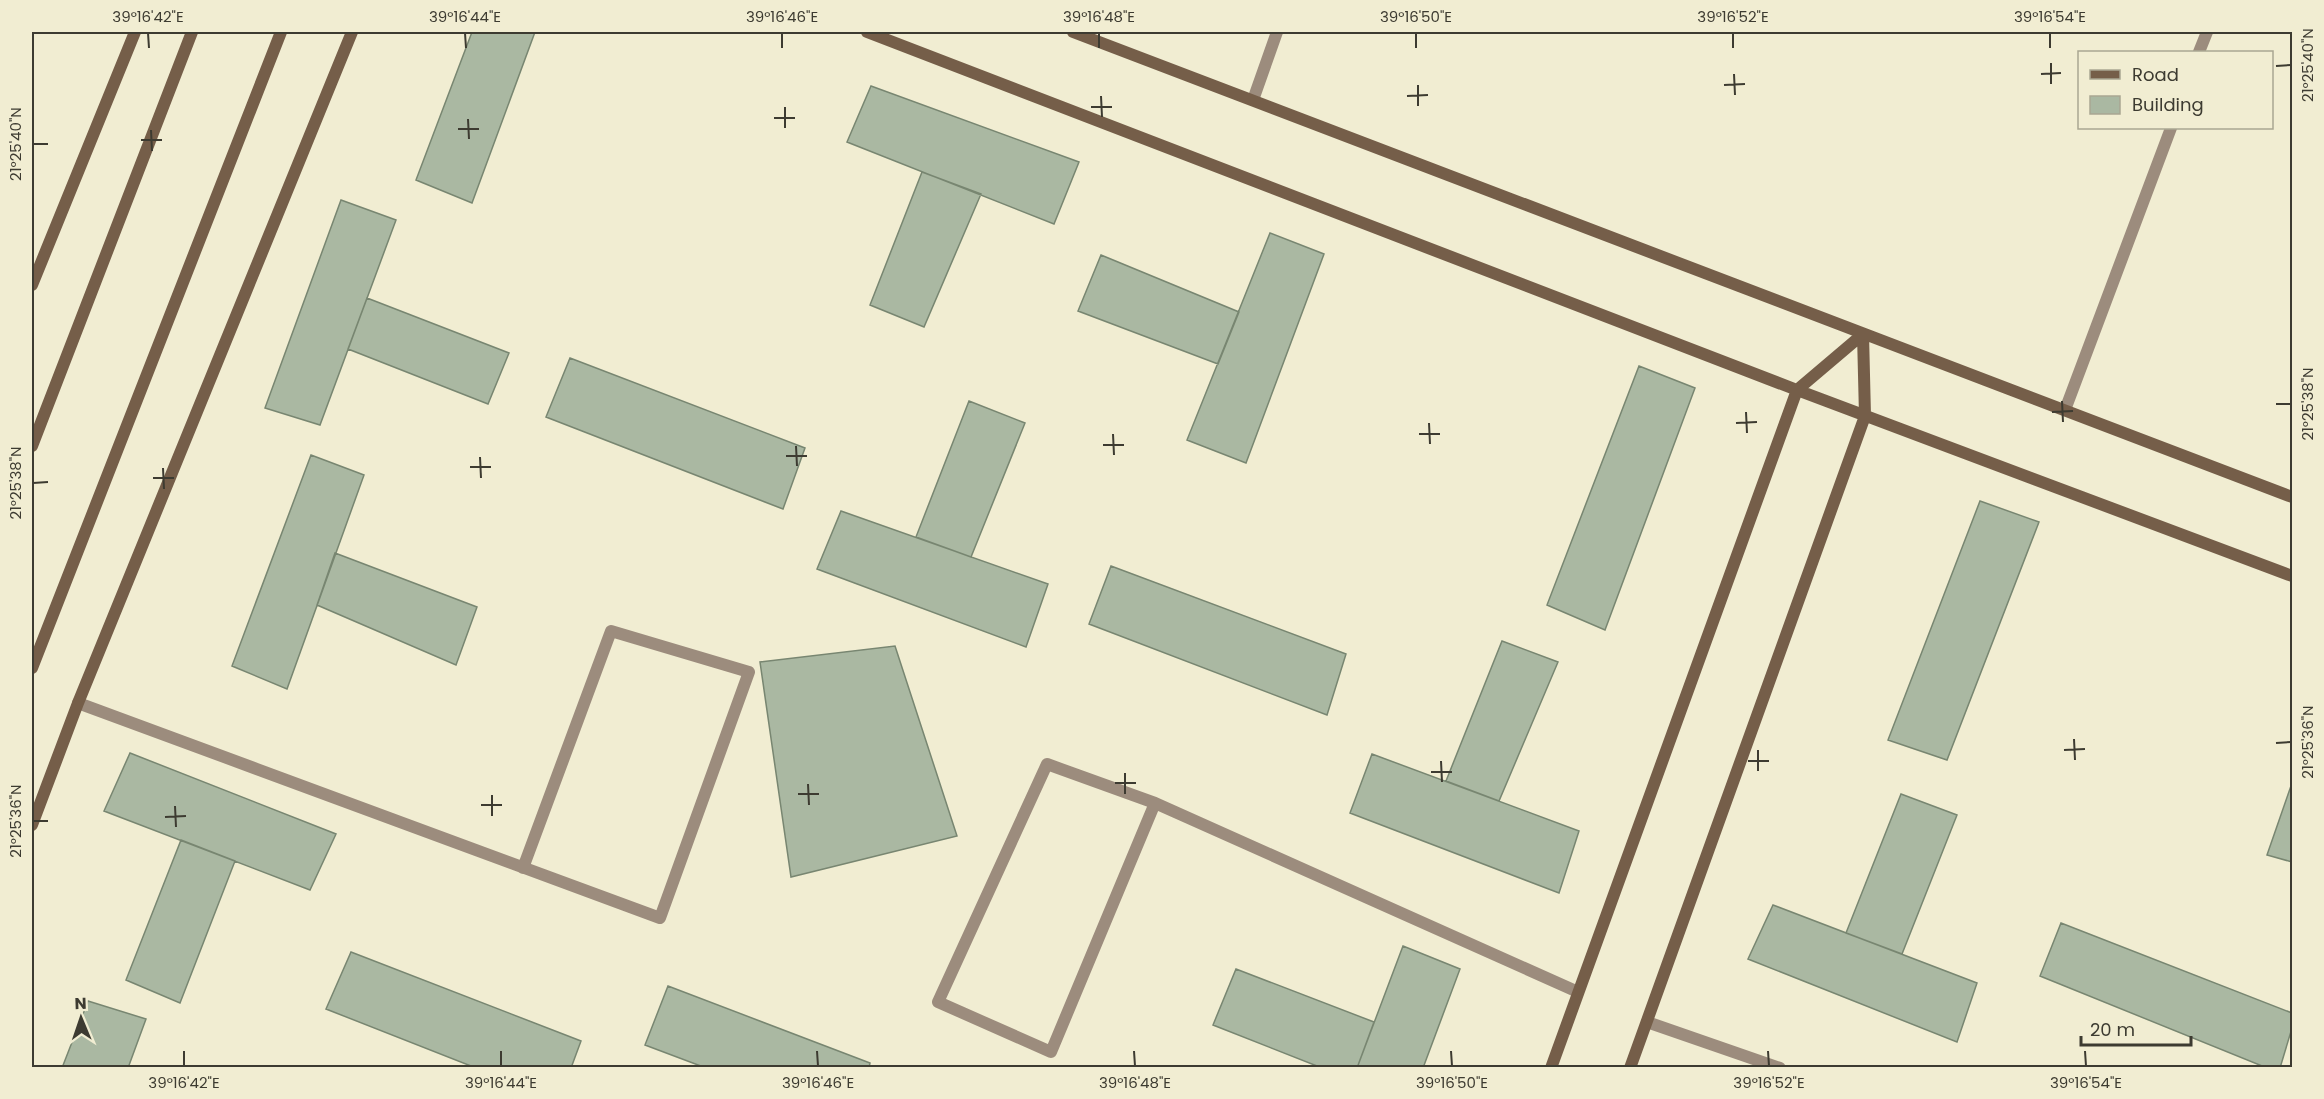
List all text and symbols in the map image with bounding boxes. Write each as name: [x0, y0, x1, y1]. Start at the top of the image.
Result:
text: 39°16'42"E: [112, 6, 184, 27]
text: 39°16'44"E: [429, 6, 501, 27]
text: 39°16'46"E: [746, 6, 818, 27]
text: 39°16'48"E: [1063, 6, 1135, 27]
text: 39°16'50"E: [1380, 6, 1452, 27]
text: 39°16'52"E: [1697, 6, 1769, 27]
text: 39°16'54"E: [2014, 6, 2086, 27]
text: 21°25'40"N: [2297, 28, 2318, 102]
legend: [2078, 51, 2273, 129]
text: Road: [2132, 62, 2179, 87]
text: Building: [2132, 92, 2204, 117]
text: 21°25'40"N: [5, 107, 26, 181]
text: 21°25'38"N: [2297, 367, 2318, 441]
text: 21°25'38"N: [5, 446, 26, 520]
text: 21°25'36"N: [2297, 705, 2318, 779]
text: 21°25'36"N: [5, 784, 26, 858]
north arrow: [51, 988, 111, 1048]
text: N: [74, 992, 87, 1015]
scale bar: [2081, 1009, 2190, 1047]
text: 20 m: [2090, 1017, 2135, 1042]
text: 39°16'42"E: [148, 1072, 220, 1093]
text: 39°16'44"E: [465, 1072, 537, 1093]
text: 39°16'46"E: [782, 1072, 854, 1093]
text: 39°16'48"E: [1099, 1072, 1171, 1093]
text: 39°16'50"E: [1416, 1072, 1488, 1093]
text: 39°16'52"E: [1733, 1072, 1805, 1093]
text: 39°16'54"E: [2050, 1072, 2122, 1093]

